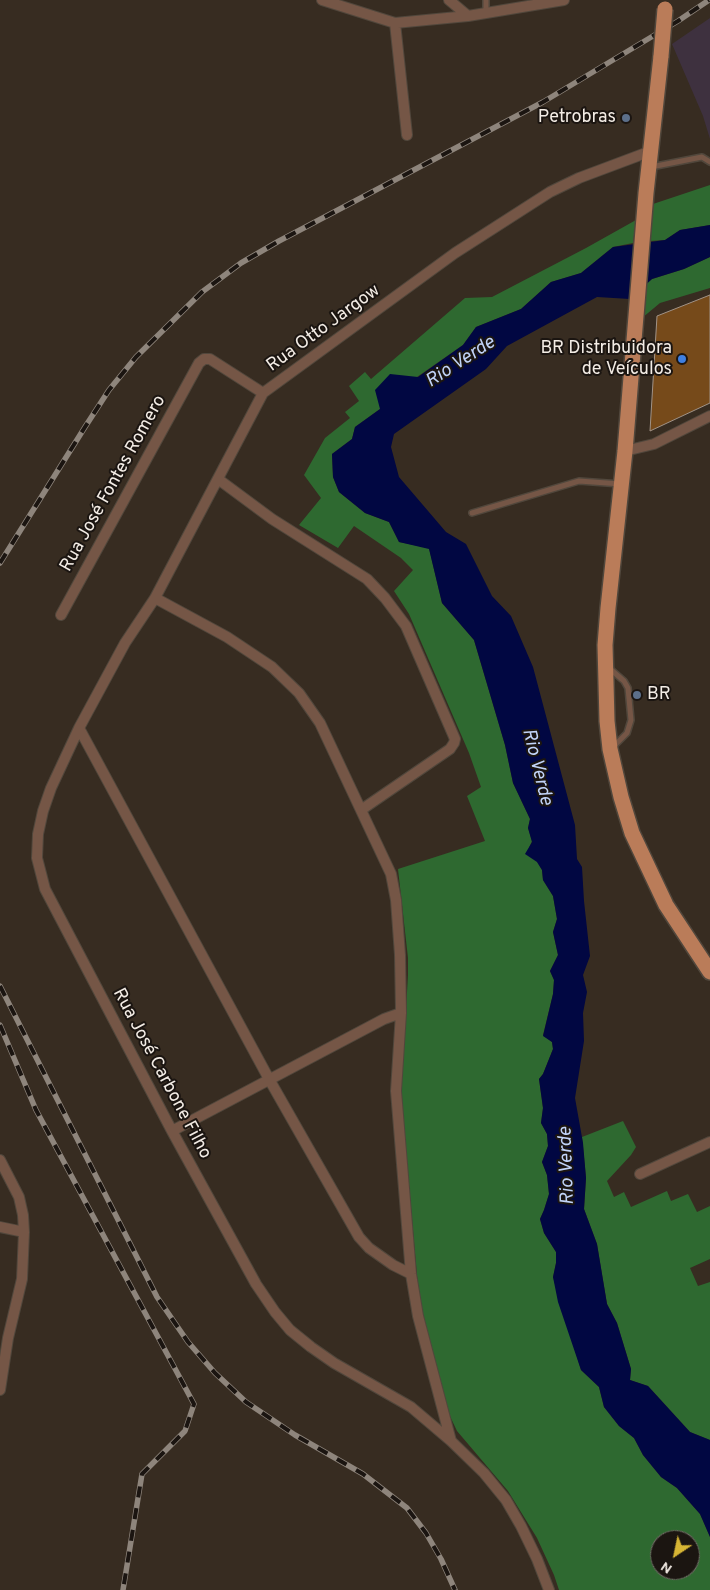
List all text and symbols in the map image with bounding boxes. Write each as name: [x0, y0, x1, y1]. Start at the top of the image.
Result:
place label: Petrobras: [538, 107, 616, 129]
marker: Petrobras: [620, 112, 632, 124]
street label: Rua Otto Jargow: [263, 281, 385, 377]
water label: Rio Verde: [422, 332, 500, 394]
place label: BR Distribuidora de Veículos: [540, 338, 672, 380]
marker: BR Distribuidora de Veículos: [676, 353, 688, 365]
street label: Rua José Fontes Romero: [56, 392, 172, 576]
place label: BR: [647, 684, 671, 706]
marker: BR: [631, 689, 643, 701]
water label: Rio Verde: [515, 726, 557, 808]
street label: Rua José Carbone Filho: [107, 985, 215, 1163]
water label: Rio Verde: [555, 1126, 581, 1206]
north arrow: [650, 1530, 700, 1580]
text: N: [658, 1557, 676, 1577]

